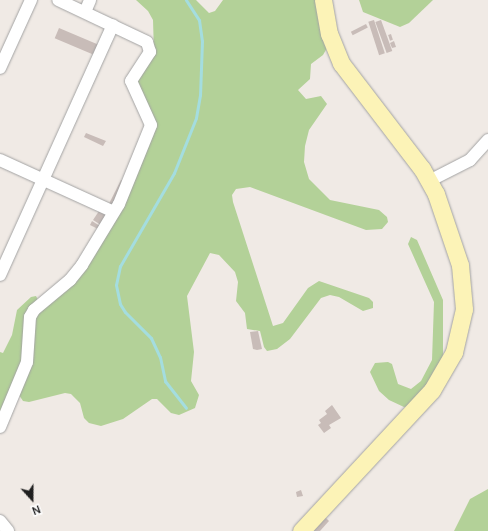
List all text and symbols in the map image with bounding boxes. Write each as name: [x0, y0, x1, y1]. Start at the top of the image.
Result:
north arrow: [12, 479, 52, 519]
text: N: [30, 502, 43, 519]

